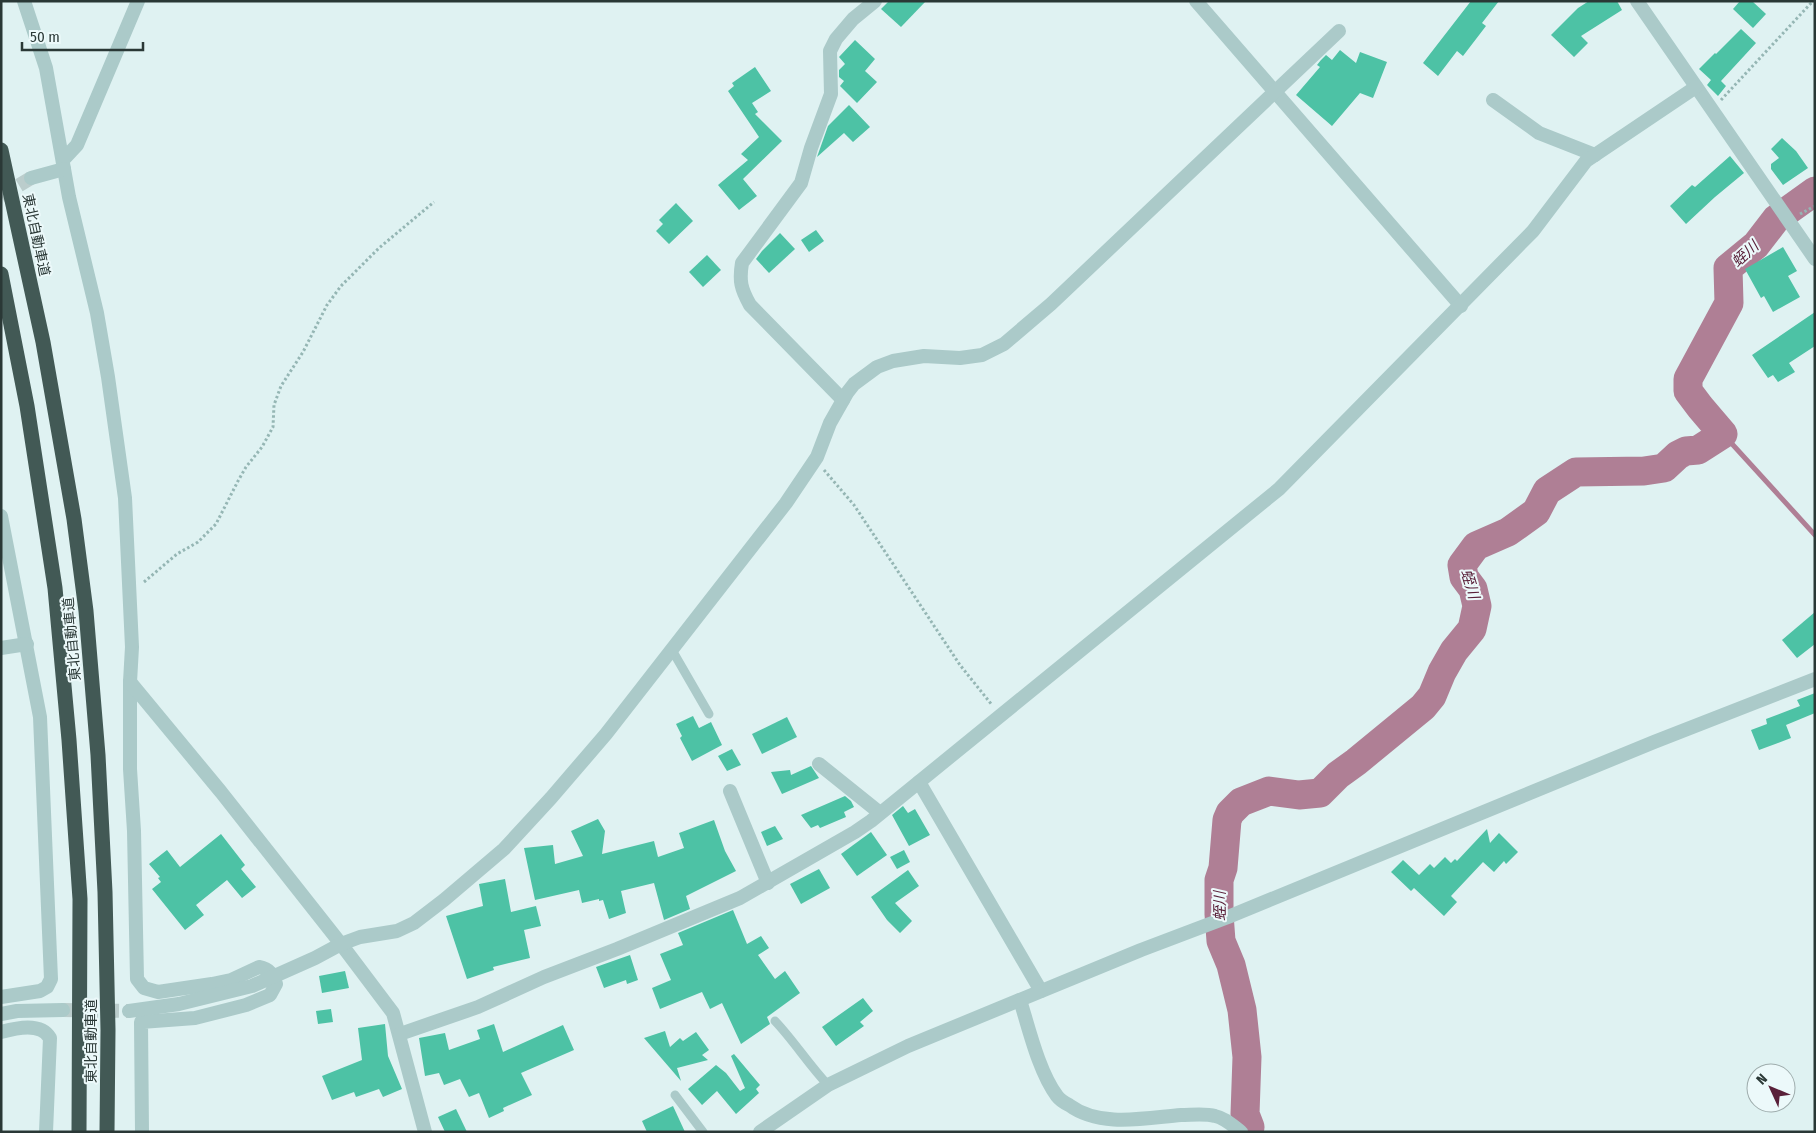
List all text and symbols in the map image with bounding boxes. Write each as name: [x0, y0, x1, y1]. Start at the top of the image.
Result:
scale bar: [22, 20, 144, 52]
text: 50 m: [30, 28, 60, 46]
street label: 東北自動車道: [19, 192, 53, 278]
water label: 蛭川: [1728, 236, 1764, 271]
water label: 蛭川: [1457, 567, 1484, 603]
street label: 東北自動車道: [60, 596, 84, 682]
water label: 蛭川: [1211, 889, 1229, 921]
street label: 東北自動車道: [83, 999, 100, 1083]
north arrow: [1746, 1063, 1796, 1113]
text: N: [1753, 1070, 1771, 1088]

